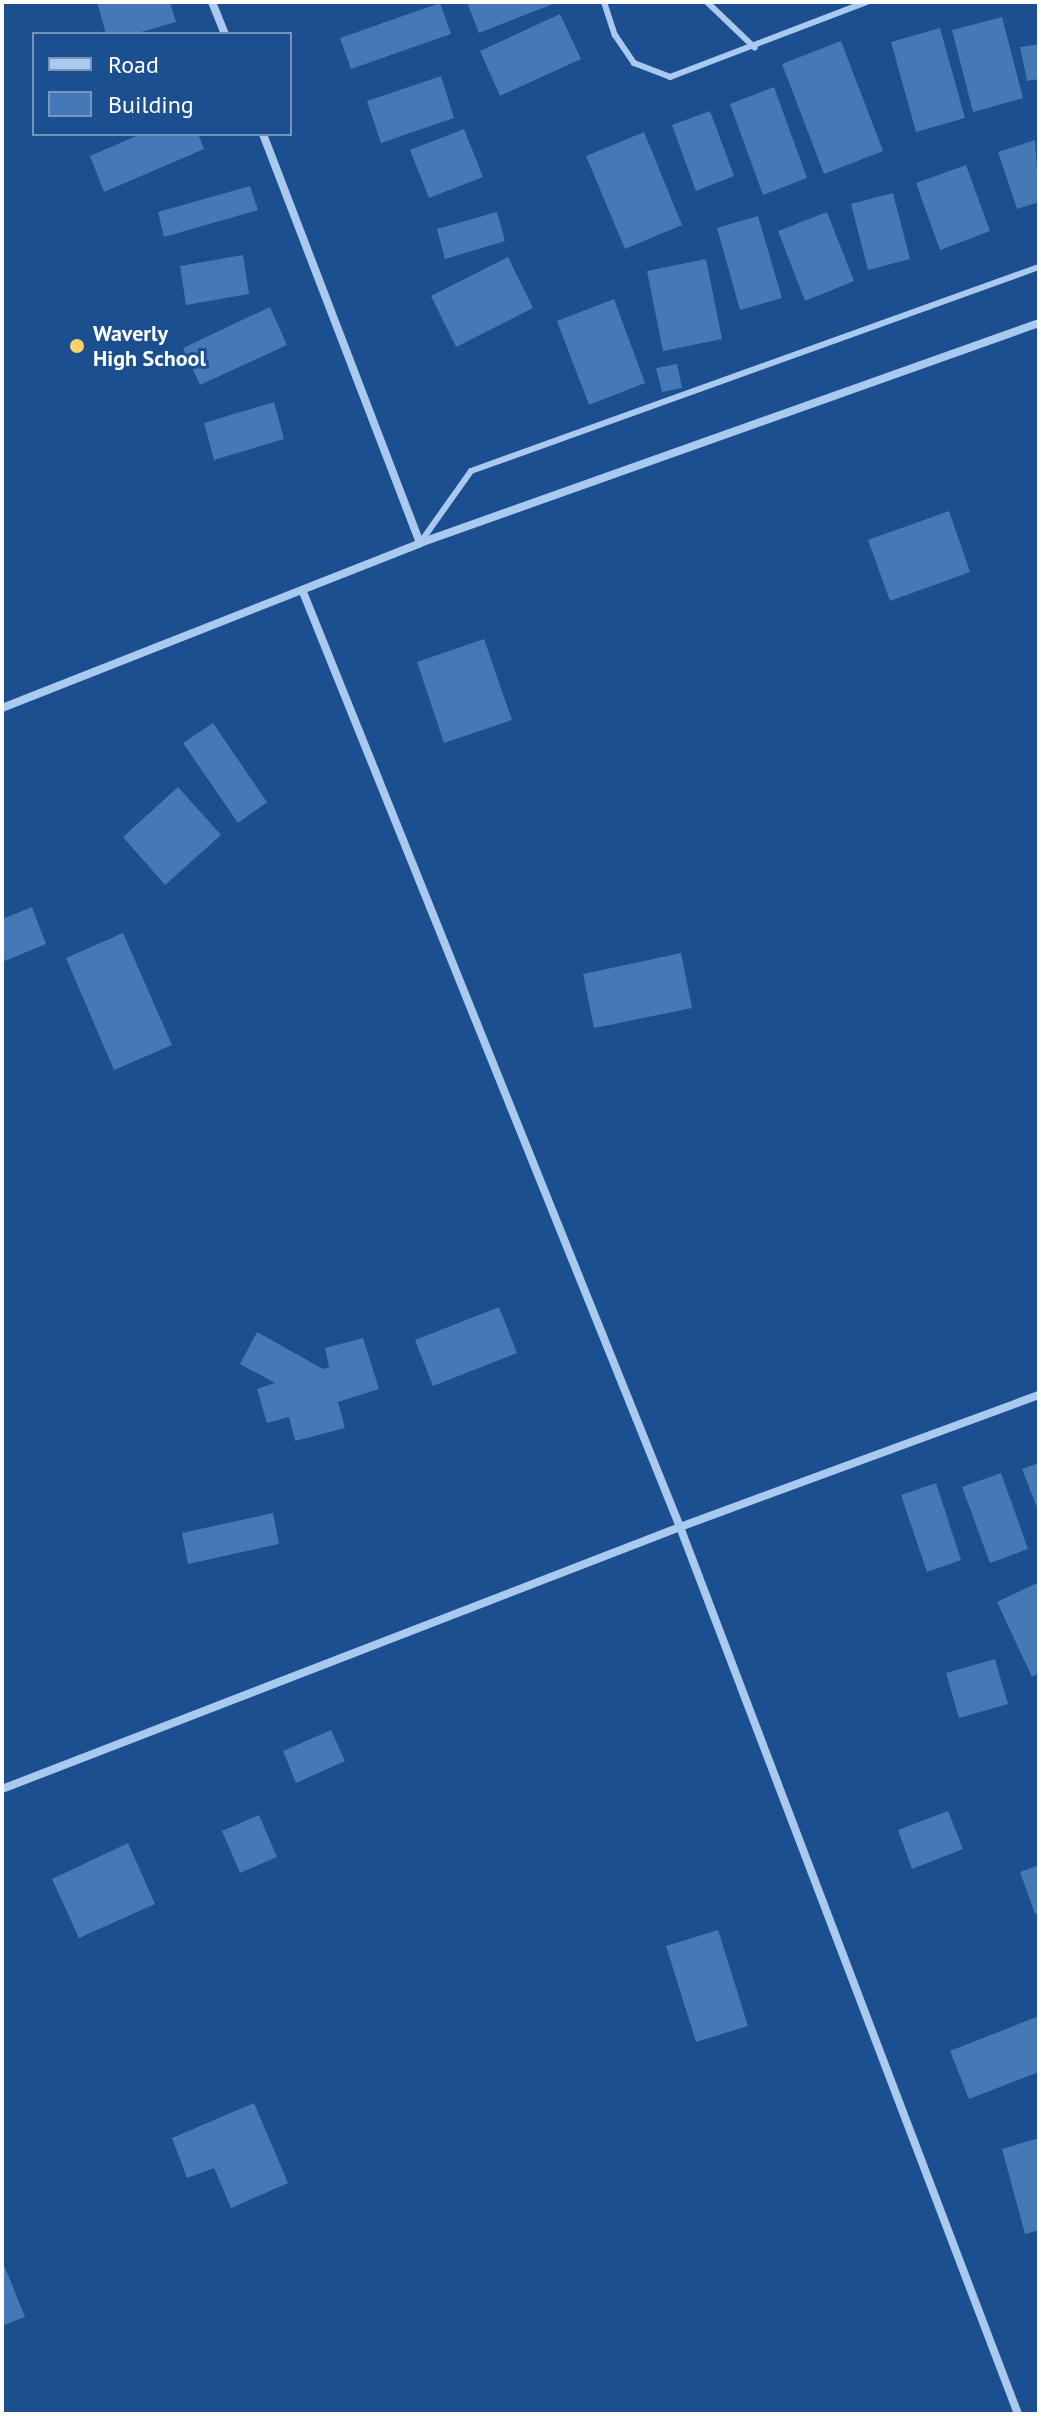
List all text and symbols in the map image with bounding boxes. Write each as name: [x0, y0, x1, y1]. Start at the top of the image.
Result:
legend: [32, 32, 292, 136]
text: Road: [108, 49, 159, 80]
text: Building: [108, 89, 194, 120]
place label: Waverly High School: [93, 320, 206, 372]
marker: Waverly High School: [68, 337, 86, 355]

